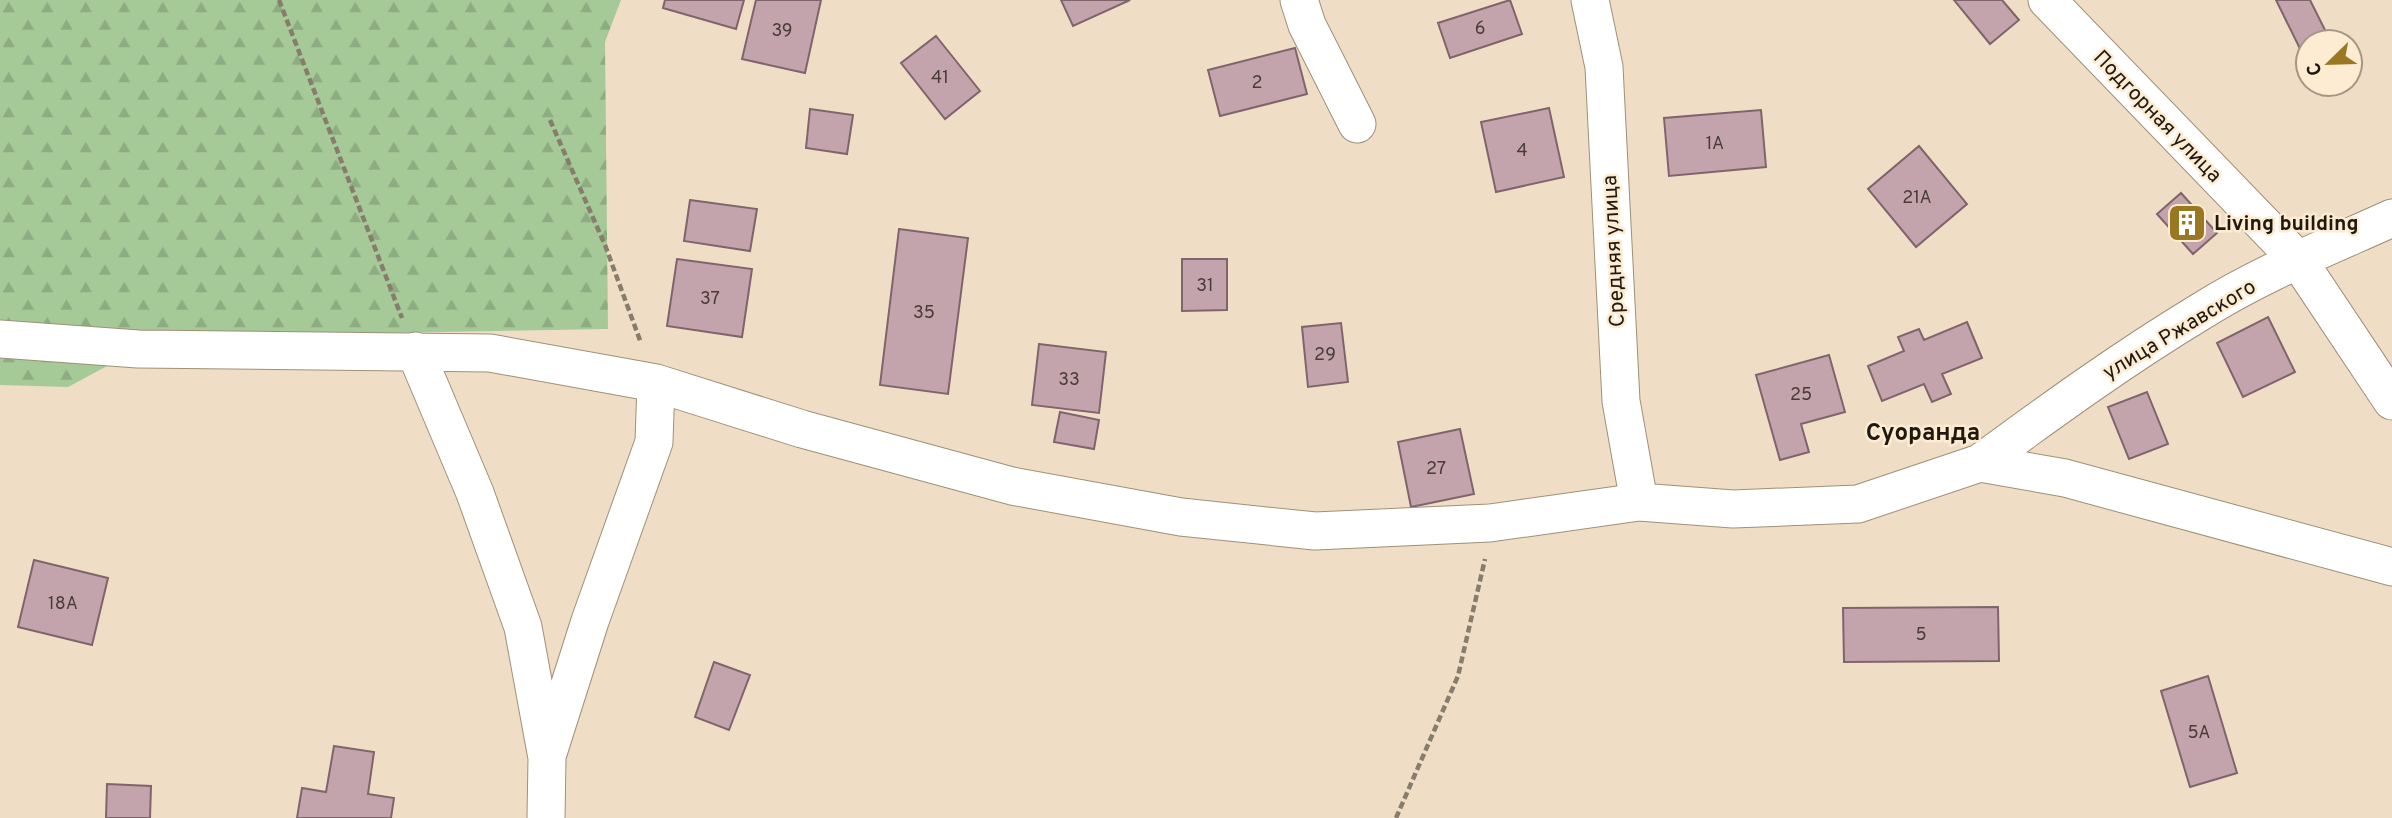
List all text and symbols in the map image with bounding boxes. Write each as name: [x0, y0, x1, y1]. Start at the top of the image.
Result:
house number: 6: [1475, 18, 1485, 41]
house number: 39: [771, 20, 793, 43]
north arrow: [2294, 28, 2364, 98]
street label: Подгорная улица: [2087, 45, 2227, 189]
text: С: [2302, 59, 2329, 79]
house number: 41: [931, 67, 949, 90]
house number: 2: [1251, 72, 1263, 95]
house number: 1А: [1706, 133, 1724, 156]
house number: 4: [1516, 140, 1528, 163]
street label: Средняя улица: [1597, 174, 1632, 328]
house number: 21А: [1902, 187, 1932, 210]
building icon: Living building: [2166, 202, 2208, 244]
place label: Living building: [2214, 211, 2359, 238]
street label: улица Ржавского: [2098, 274, 2261, 387]
house number: 31: [1196, 275, 1214, 298]
house number: 37: [700, 288, 720, 311]
house number: 35: [913, 302, 935, 325]
house number: 29: [1314, 344, 1336, 367]
house number: 33: [1058, 369, 1080, 392]
house number: 25: [1790, 384, 1812, 407]
district label: Суоранда: [1866, 419, 1980, 449]
house number: 27: [1426, 458, 1446, 481]
house number: 18А: [48, 593, 78, 616]
house number: 5: [1915, 624, 1927, 647]
house number: 5А: [2187, 722, 2211, 745]

